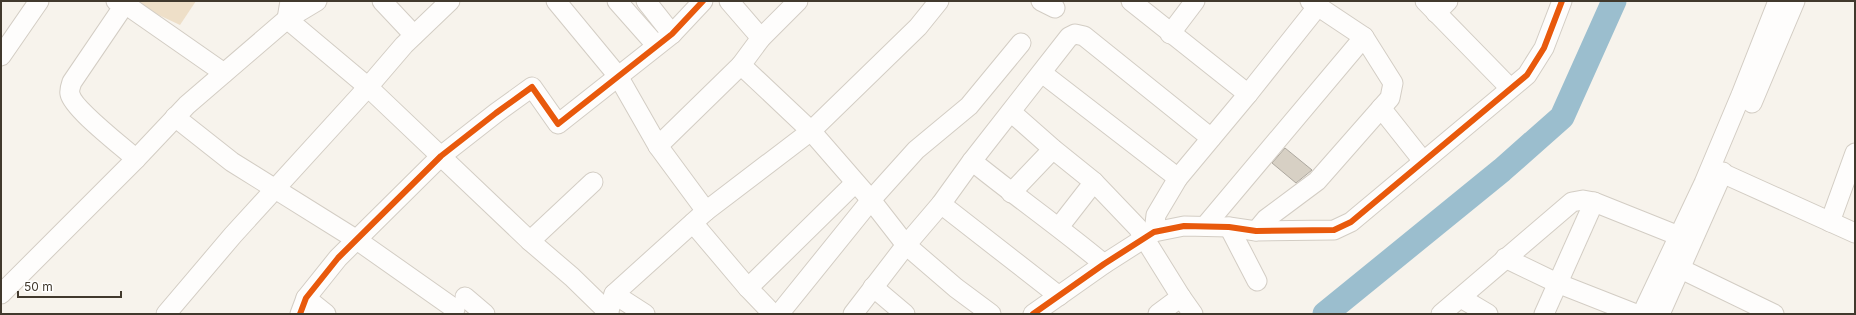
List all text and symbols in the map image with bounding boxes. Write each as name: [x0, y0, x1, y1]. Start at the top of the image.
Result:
scale bar: [18, 273, 121, 299]
text: 50 m: [24, 279, 53, 294]

